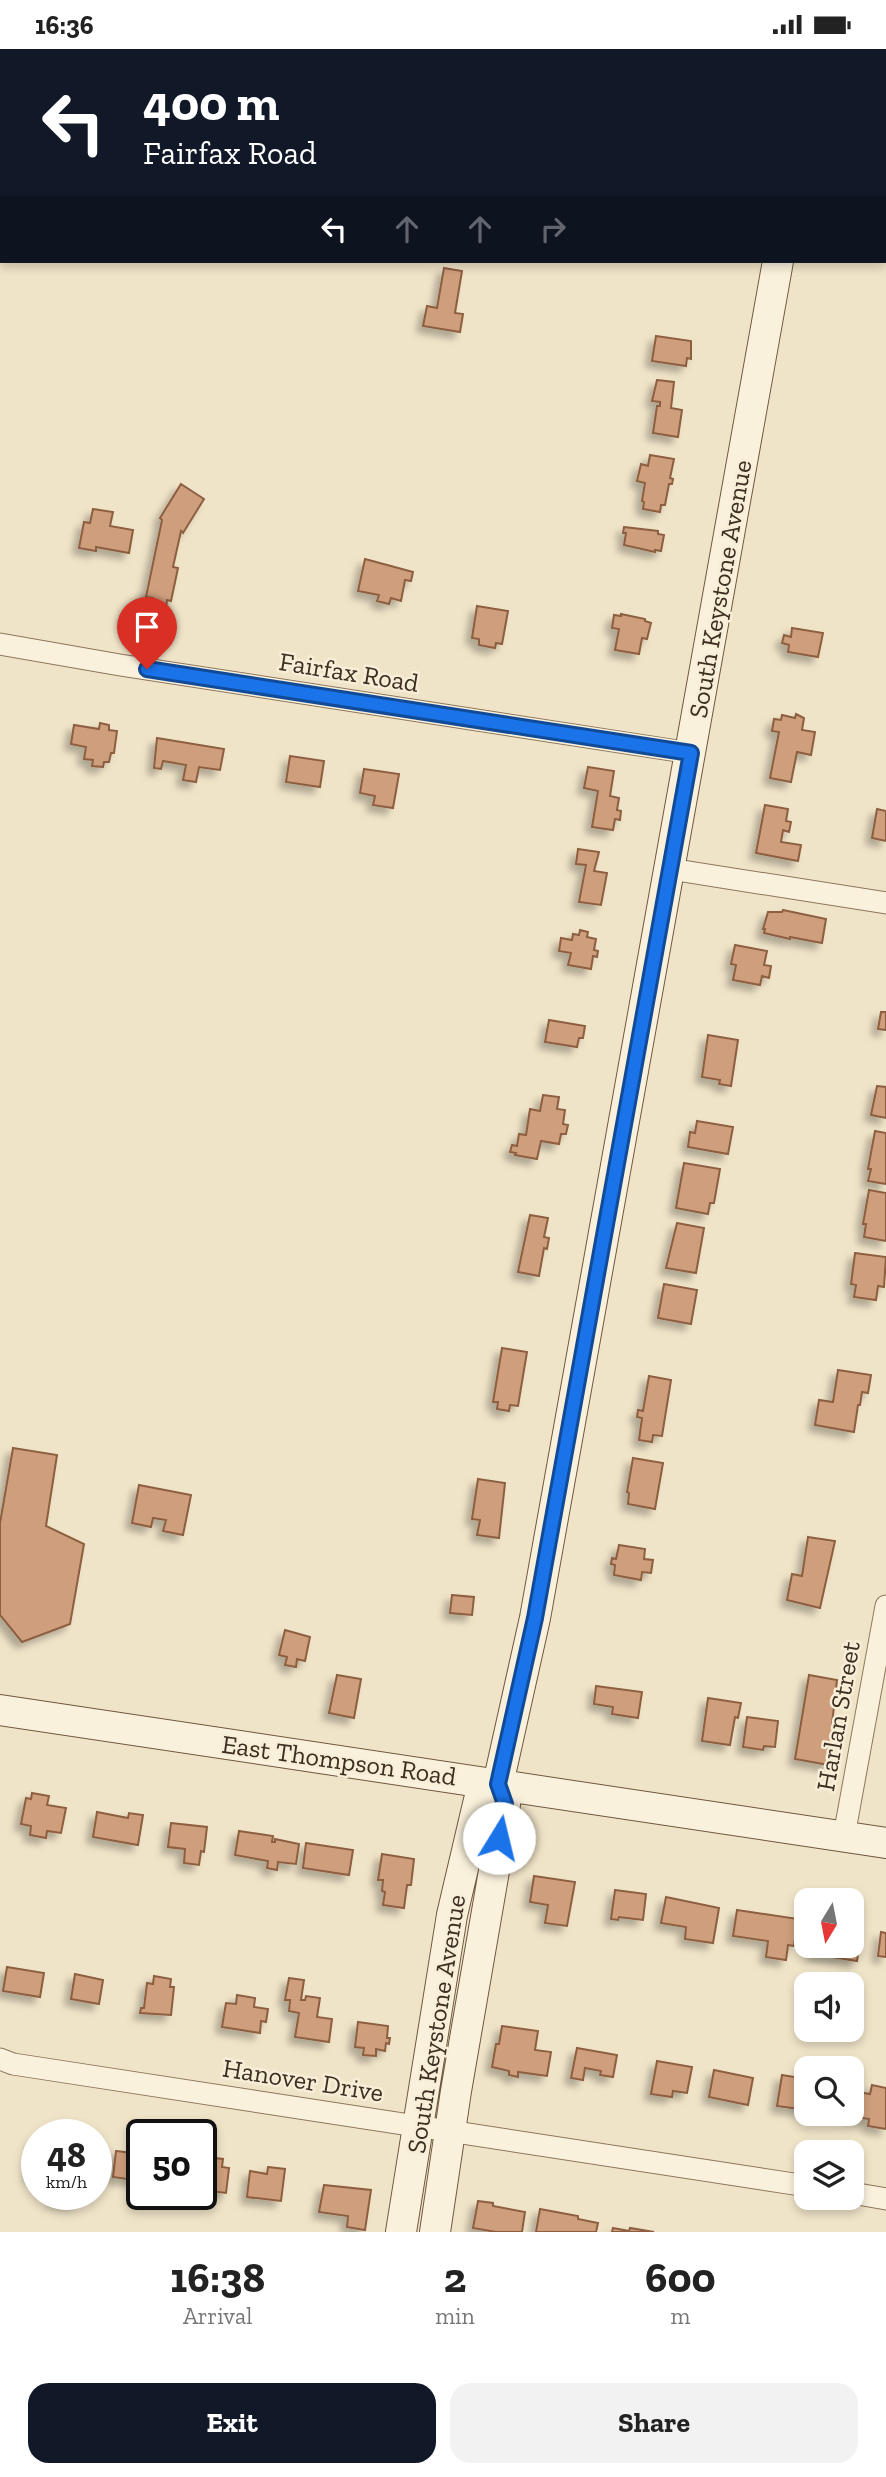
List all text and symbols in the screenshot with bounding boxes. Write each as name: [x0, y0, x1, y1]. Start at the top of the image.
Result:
text: 16:36: [35, 9, 94, 41]
text: 400 m: [143, 74, 279, 133]
icon: left: [28, 77, 119, 168]
text: Fairfax Road: [143, 134, 316, 172]
icon: left: [315, 210, 353, 248]
icon: ahead: [388, 210, 426, 248]
icon: ahead: [461, 210, 499, 248]
icon: right: [534, 210, 572, 248]
street label: South Keystone Avenue: [682, 457, 758, 721]
pin: [117, 597, 177, 669]
icon: arrive: [128, 608, 166, 646]
street label: Fairfax Road: [277, 645, 421, 699]
street label: Harlan Street: [809, 1638, 867, 1793]
street label: East Thompson Road: [220, 1728, 458, 1792]
position arrow: [462, 1801, 536, 1875]
north arrow: [794, 1888, 864, 1958]
map controls: [794, 1888, 864, 2210]
street label: South Keystone Avenue: [400, 1892, 472, 2156]
button: sound: [794, 1972, 864, 2042]
street label: Hanover Drive: [220, 2051, 386, 2109]
button: search: [794, 2056, 864, 2126]
speed limit sign: 50: [126, 2119, 217, 2210]
text: 48: [47, 2134, 86, 2176]
button: layers: [794, 2140, 864, 2210]
text: km/h: [46, 2171, 87, 2193]
text: 16:38: [170, 2252, 265, 2303]
text: 2: [444, 2252, 466, 2303]
text: 600: [645, 2252, 716, 2303]
text: Arrival: [183, 2302, 252, 2330]
text: min: [435, 2302, 475, 2330]
text: m: [670, 2302, 690, 2330]
button: Exit: [28, 2383, 436, 2463]
button: Share: [450, 2383, 858, 2463]

